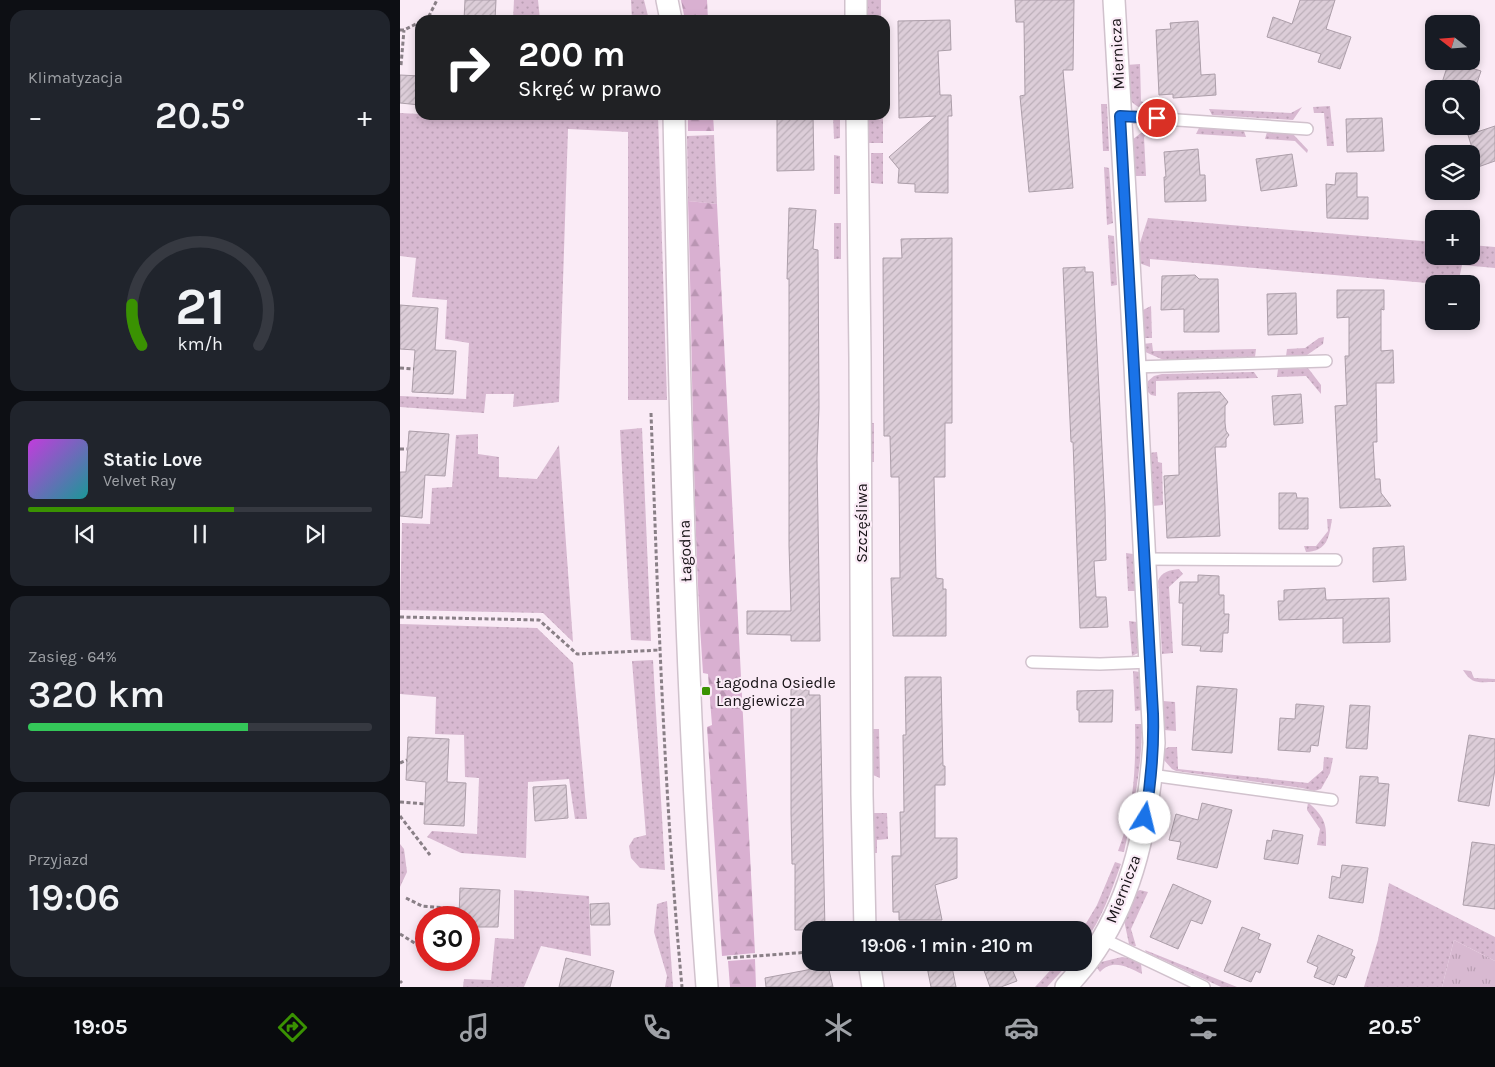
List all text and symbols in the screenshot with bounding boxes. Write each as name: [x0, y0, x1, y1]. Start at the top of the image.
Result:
north arrow: [1425, 15, 1480, 70]
map controls: [1425, 15, 1480, 330]
street label: Miernicza: [1106, 18, 1128, 90]
text: 200 m: [518, 34, 626, 75]
icon: right: [435, 35, 500, 100]
text: Klimatyzacja: [28, 68, 123, 87]
text: Skręć w prawo: [518, 76, 662, 102]
button: search: [1425, 80, 1480, 135]
text: 20.5°: [155, 93, 245, 138]
pin: [1136, 97, 1178, 139]
text: −: [28, 100, 43, 133]
text: +: [357, 100, 372, 133]
icon: arrive: [1143, 104, 1171, 132]
button: layers: [1425, 145, 1480, 200]
button: +: [1425, 210, 1480, 265]
button: −: [1425, 275, 1480, 330]
text: 21: [175, 276, 225, 337]
text: km/h: [177, 334, 223, 355]
text: Static Love: [103, 449, 202, 471]
text: Velvet Ray: [103, 471, 176, 490]
street label: Szczęśliwa: [852, 483, 871, 563]
icon: previous: [71, 520, 99, 548]
icon: pause: [186, 520, 214, 548]
icon: next: [301, 520, 329, 548]
street label: Łagodna: [674, 520, 696, 582]
text: Zasięg · 64%: [28, 647, 117, 666]
text: 320 km: [28, 672, 165, 717]
place label: Łagodna Osiedle Langiewicza: [716, 673, 836, 710]
marker: Łagodna Osiedle Langiewicza: [700, 685, 712, 697]
position arrow: [1118, 791, 1170, 843]
text: Przyjazd: [28, 850, 89, 869]
street label: Miernicza: [1101, 852, 1145, 926]
text: 19:06: [28, 875, 120, 920]
speed limit sign: 30: [415, 906, 480, 971]
text: 19:06 · 1 min · 210 m: [861, 935, 1033, 957]
icon: directions: [275, 1010, 310, 1045]
icon: music: [457, 1010, 492, 1045]
icon: phone: [639, 1010, 674, 1045]
icon: climate: [821, 1010, 856, 1045]
icon: car: [1004, 1010, 1039, 1045]
icon: filters: [1186, 1010, 1221, 1045]
text: 19:05: [74, 1014, 128, 1040]
text: 20.5°: [1368, 1014, 1421, 1040]

